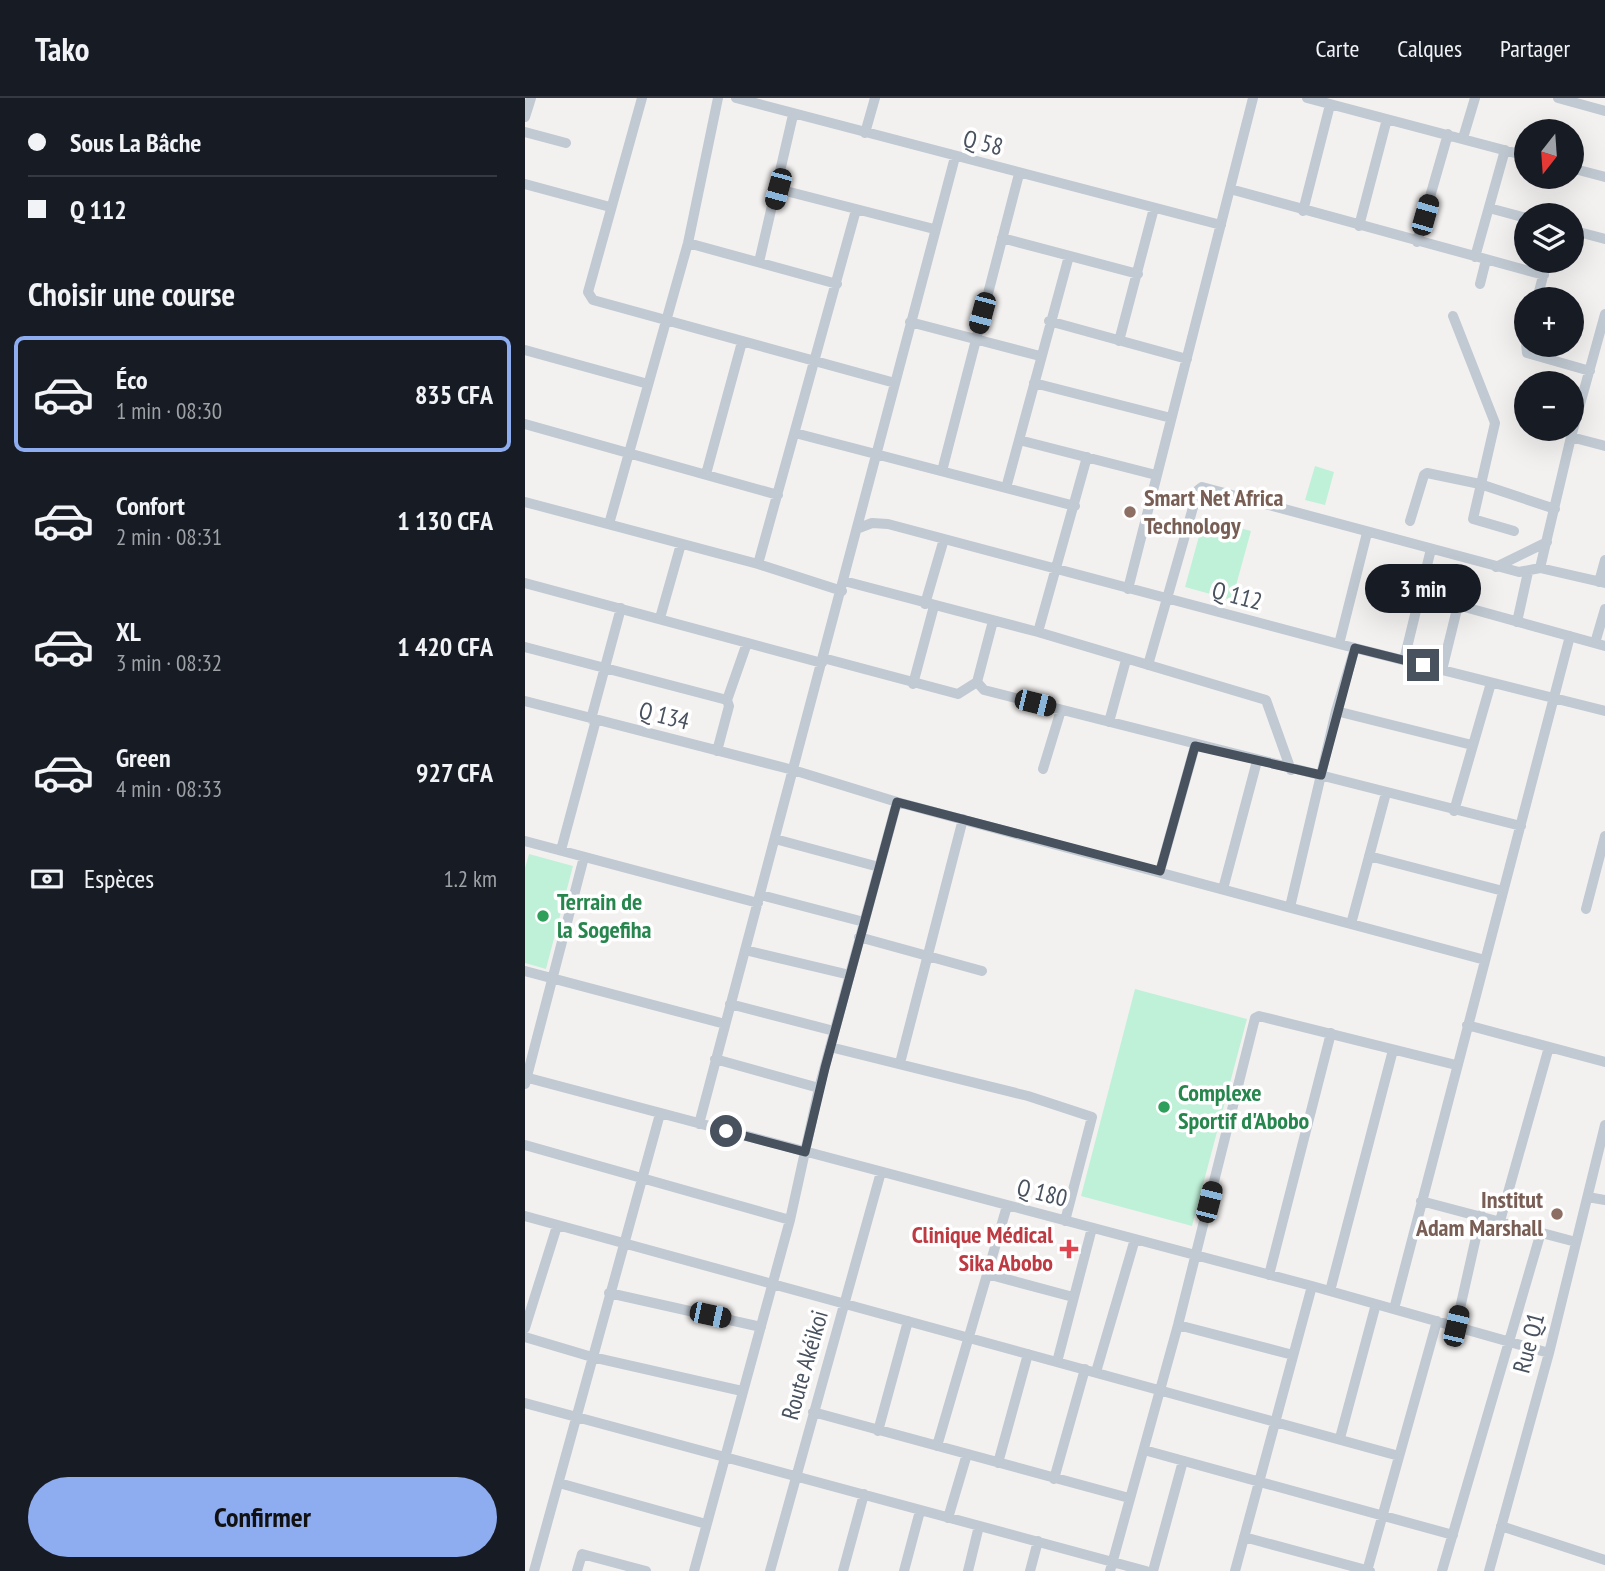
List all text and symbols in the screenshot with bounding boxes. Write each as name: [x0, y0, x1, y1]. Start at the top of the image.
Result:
text: Tako: [35, 27, 89, 70]
text: Carte: [1316, 33, 1359, 64]
text: Calques: [1397, 33, 1462, 64]
text: Partager: [1500, 33, 1570, 64]
north arrow: [1514, 119, 1584, 189]
map controls: [1514, 119, 1584, 441]
street label: Q 58: [960, 123, 1006, 162]
text: Sous La Bâche: [70, 126, 201, 159]
car: [763, 166, 794, 212]
car: [1410, 192, 1441, 238]
text: Q 112: [70, 193, 127, 226]
button: layers: [1514, 203, 1584, 273]
text: Choisir une course: [28, 273, 235, 315]
button: +: [1514, 287, 1584, 357]
car: [967, 290, 998, 336]
icon: car: [32, 363, 95, 426]
text: Éco: [116, 363, 148, 396]
button: −: [1514, 371, 1584, 441]
text: 835 CFA: [415, 378, 493, 411]
text: 1 min · 08:30: [116, 396, 222, 425]
place label: Smart Net Africa Technology: [1144, 482, 1283, 541]
icon: car: [32, 489, 95, 552]
text: Confort: [116, 489, 185, 522]
text: 1 130 CFA: [397, 504, 493, 537]
marker: Smart Net Africa Technology: [1122, 504, 1138, 520]
text: 2 min · 08:31: [116, 522, 222, 551]
callout: 3 min: [1365, 564, 1481, 612]
street label: Q 112: [1209, 574, 1266, 617]
text: 3 min: [1400, 574, 1446, 603]
icon: car: [32, 615, 95, 678]
text: XL: [116, 615, 141, 648]
text: 1 420 CFA: [397, 630, 493, 663]
text: 3 min · 08:32: [116, 648, 222, 677]
route end: [1407, 649, 1439, 681]
car: [1013, 688, 1058, 718]
street label: Q 134: [636, 694, 693, 737]
icon: car: [32, 741, 95, 804]
text: Green: [116, 741, 171, 774]
text: 927 CFA: [416, 756, 493, 789]
text: 4 min · 08:33: [116, 774, 222, 803]
icon: cash: [28, 860, 66, 898]
text: Espèces: [84, 862, 154, 895]
text: 1.2 km: [443, 864, 497, 893]
place label: Terrain de la Sogefiha: [557, 886, 652, 945]
marker: Terrain de la Sogefiha: [535, 908, 551, 924]
place label: Complexe Sportif d'Abobo: [1178, 1077, 1310, 1136]
marker: Complexe Sportif d'Abobo: [1156, 1099, 1172, 1115]
route start: [710, 1115, 742, 1147]
street label: Q 180: [1014, 1171, 1070, 1214]
car: [1194, 1179, 1225, 1225]
place label: Institut Adam Marshall: [1415, 1184, 1543, 1243]
marker: Institut Adam Marshall: [1549, 1206, 1565, 1222]
place label: Clinique Médical Sika Abobo: [912, 1219, 1053, 1278]
marker: Clinique Médical Sika Abobo: [1059, 1239, 1079, 1259]
car: [688, 1300, 733, 1330]
car: [1442, 1303, 1471, 1349]
street label: Route Akéikoi: [774, 1307, 835, 1423]
street label: Rue Q1: [1506, 1309, 1551, 1376]
button: Confirmer: [28, 1477, 497, 1557]

